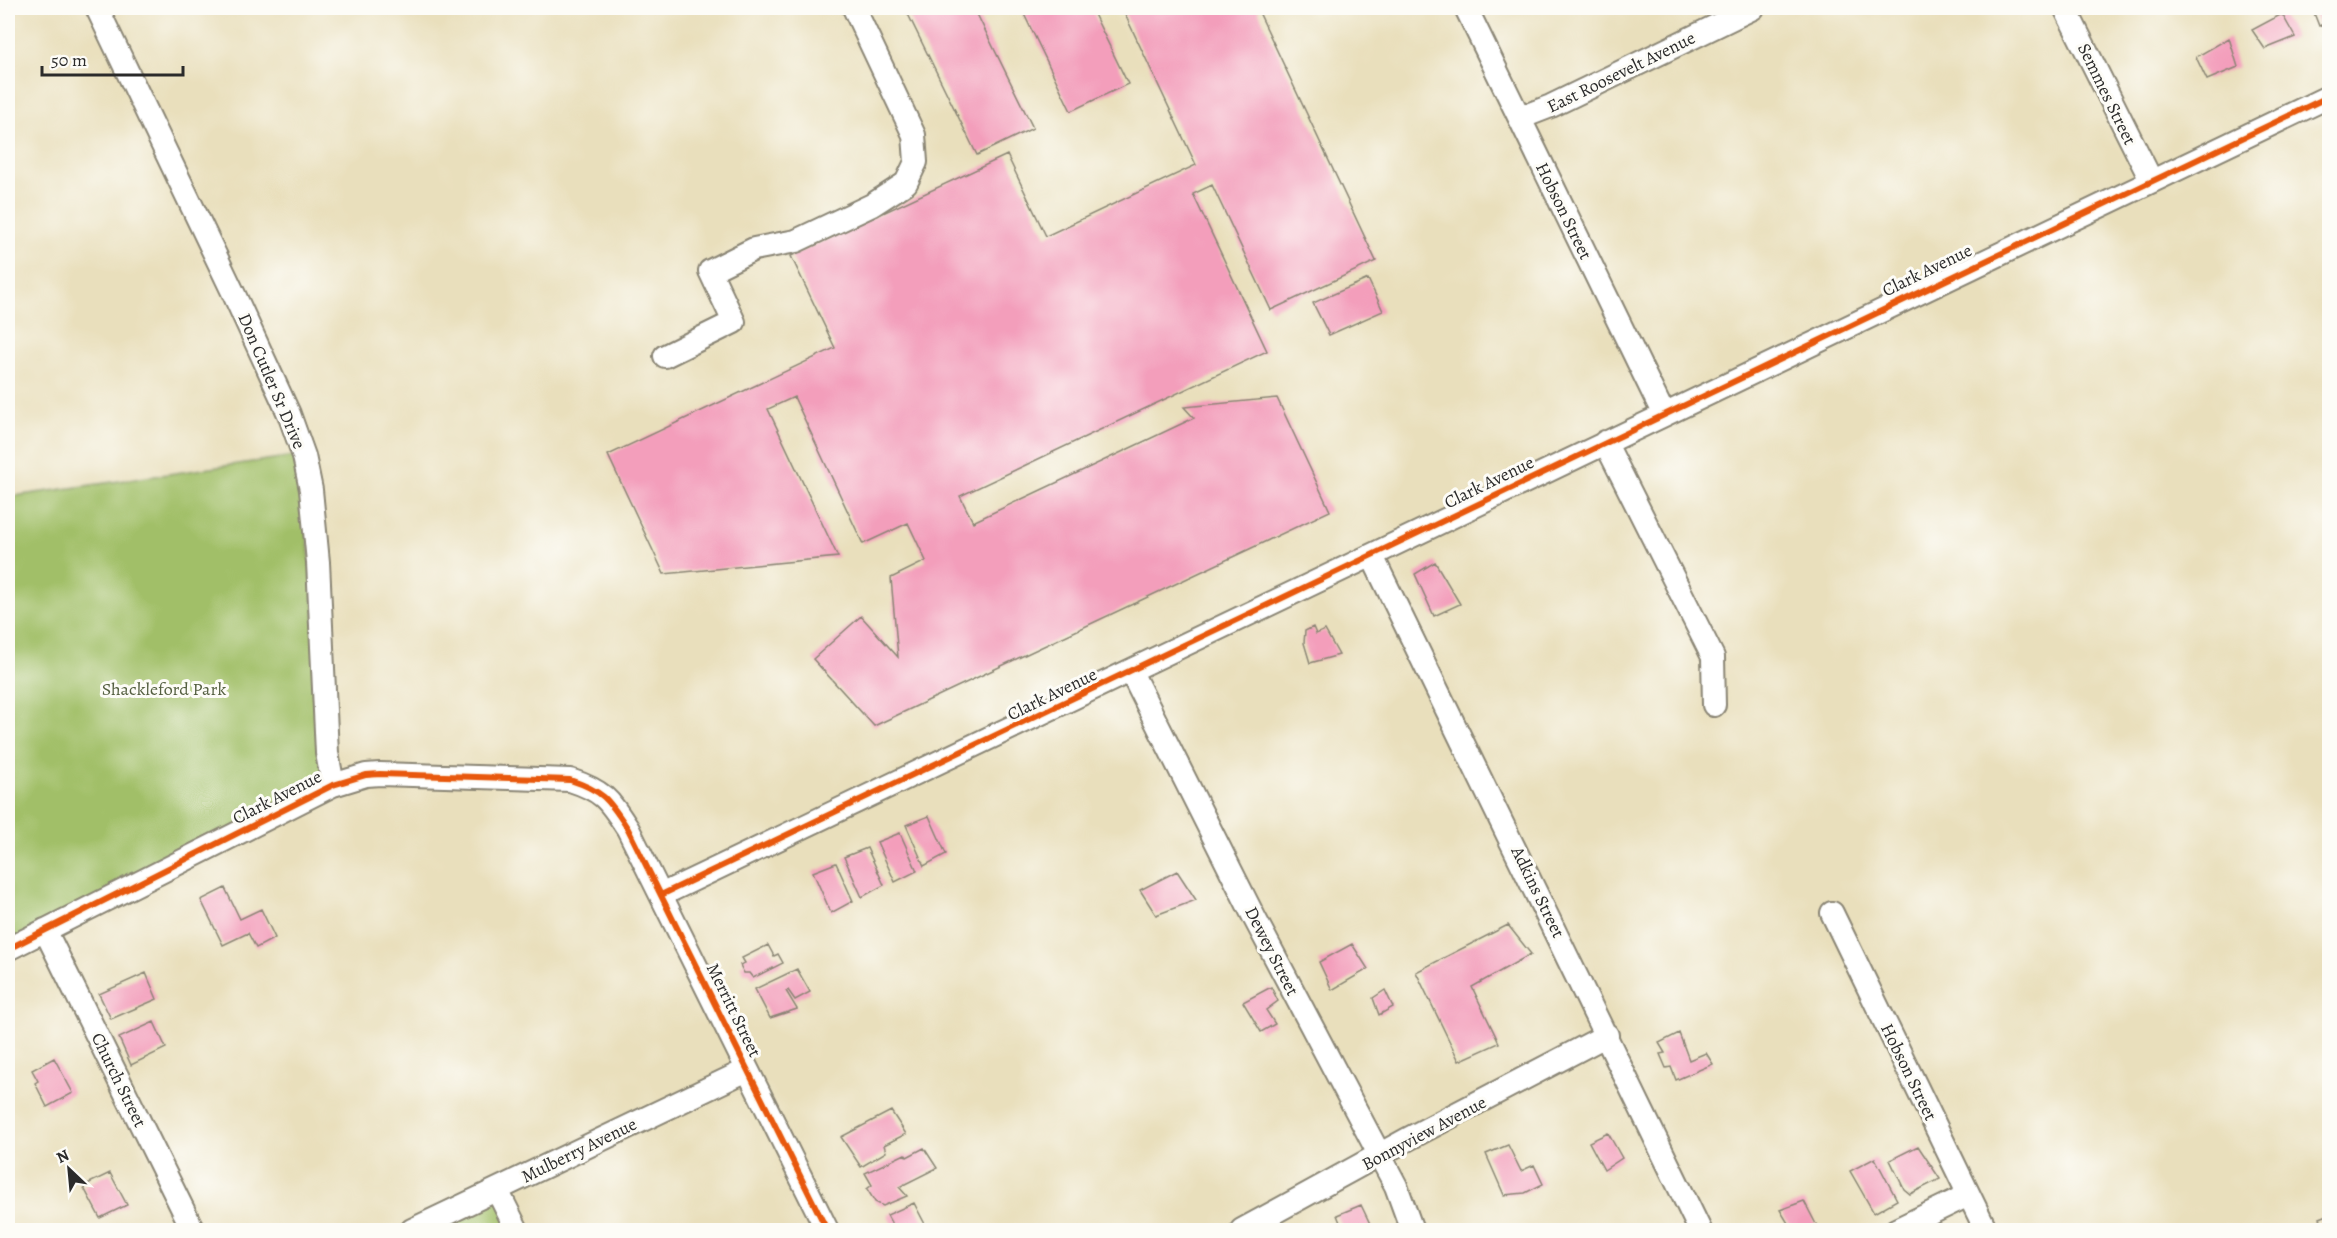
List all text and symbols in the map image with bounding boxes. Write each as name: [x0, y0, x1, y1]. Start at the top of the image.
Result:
street label: East Roosevelt Avenue: [1543, 26, 1699, 118]
scale bar: [42, 39, 183, 77]
street label: Semmes Street: [2072, 39, 2142, 149]
text: 50 m: [51, 48, 87, 72]
street label: Hobson Street: [1530, 158, 1598, 264]
street label: Clark Avenue: [1878, 238, 1976, 302]
street label: Don Cutler Sr Drive: [233, 310, 311, 452]
street label: Clark Avenue: [1440, 450, 1538, 514]
street label: Clark Avenue: [1003, 662, 1101, 726]
park label: Shackleford Park: [102, 677, 226, 701]
street label: Clark Avenue: [228, 764, 326, 830]
street label: Adkins Street: [1505, 841, 1570, 942]
street label: Dewey Street: [1239, 902, 1305, 1000]
street label: Merritt Street: [701, 959, 767, 1061]
street label: Hobson Street: [1875, 1019, 1943, 1125]
street label: Church Street: [86, 1029, 152, 1131]
street label: Bonnyview Avenue: [1357, 1090, 1491, 1176]
street label: Mulberry Avenue: [517, 1112, 641, 1188]
north arrow: [39, 1139, 99, 1199]
text: N: [53, 1144, 73, 1169]

